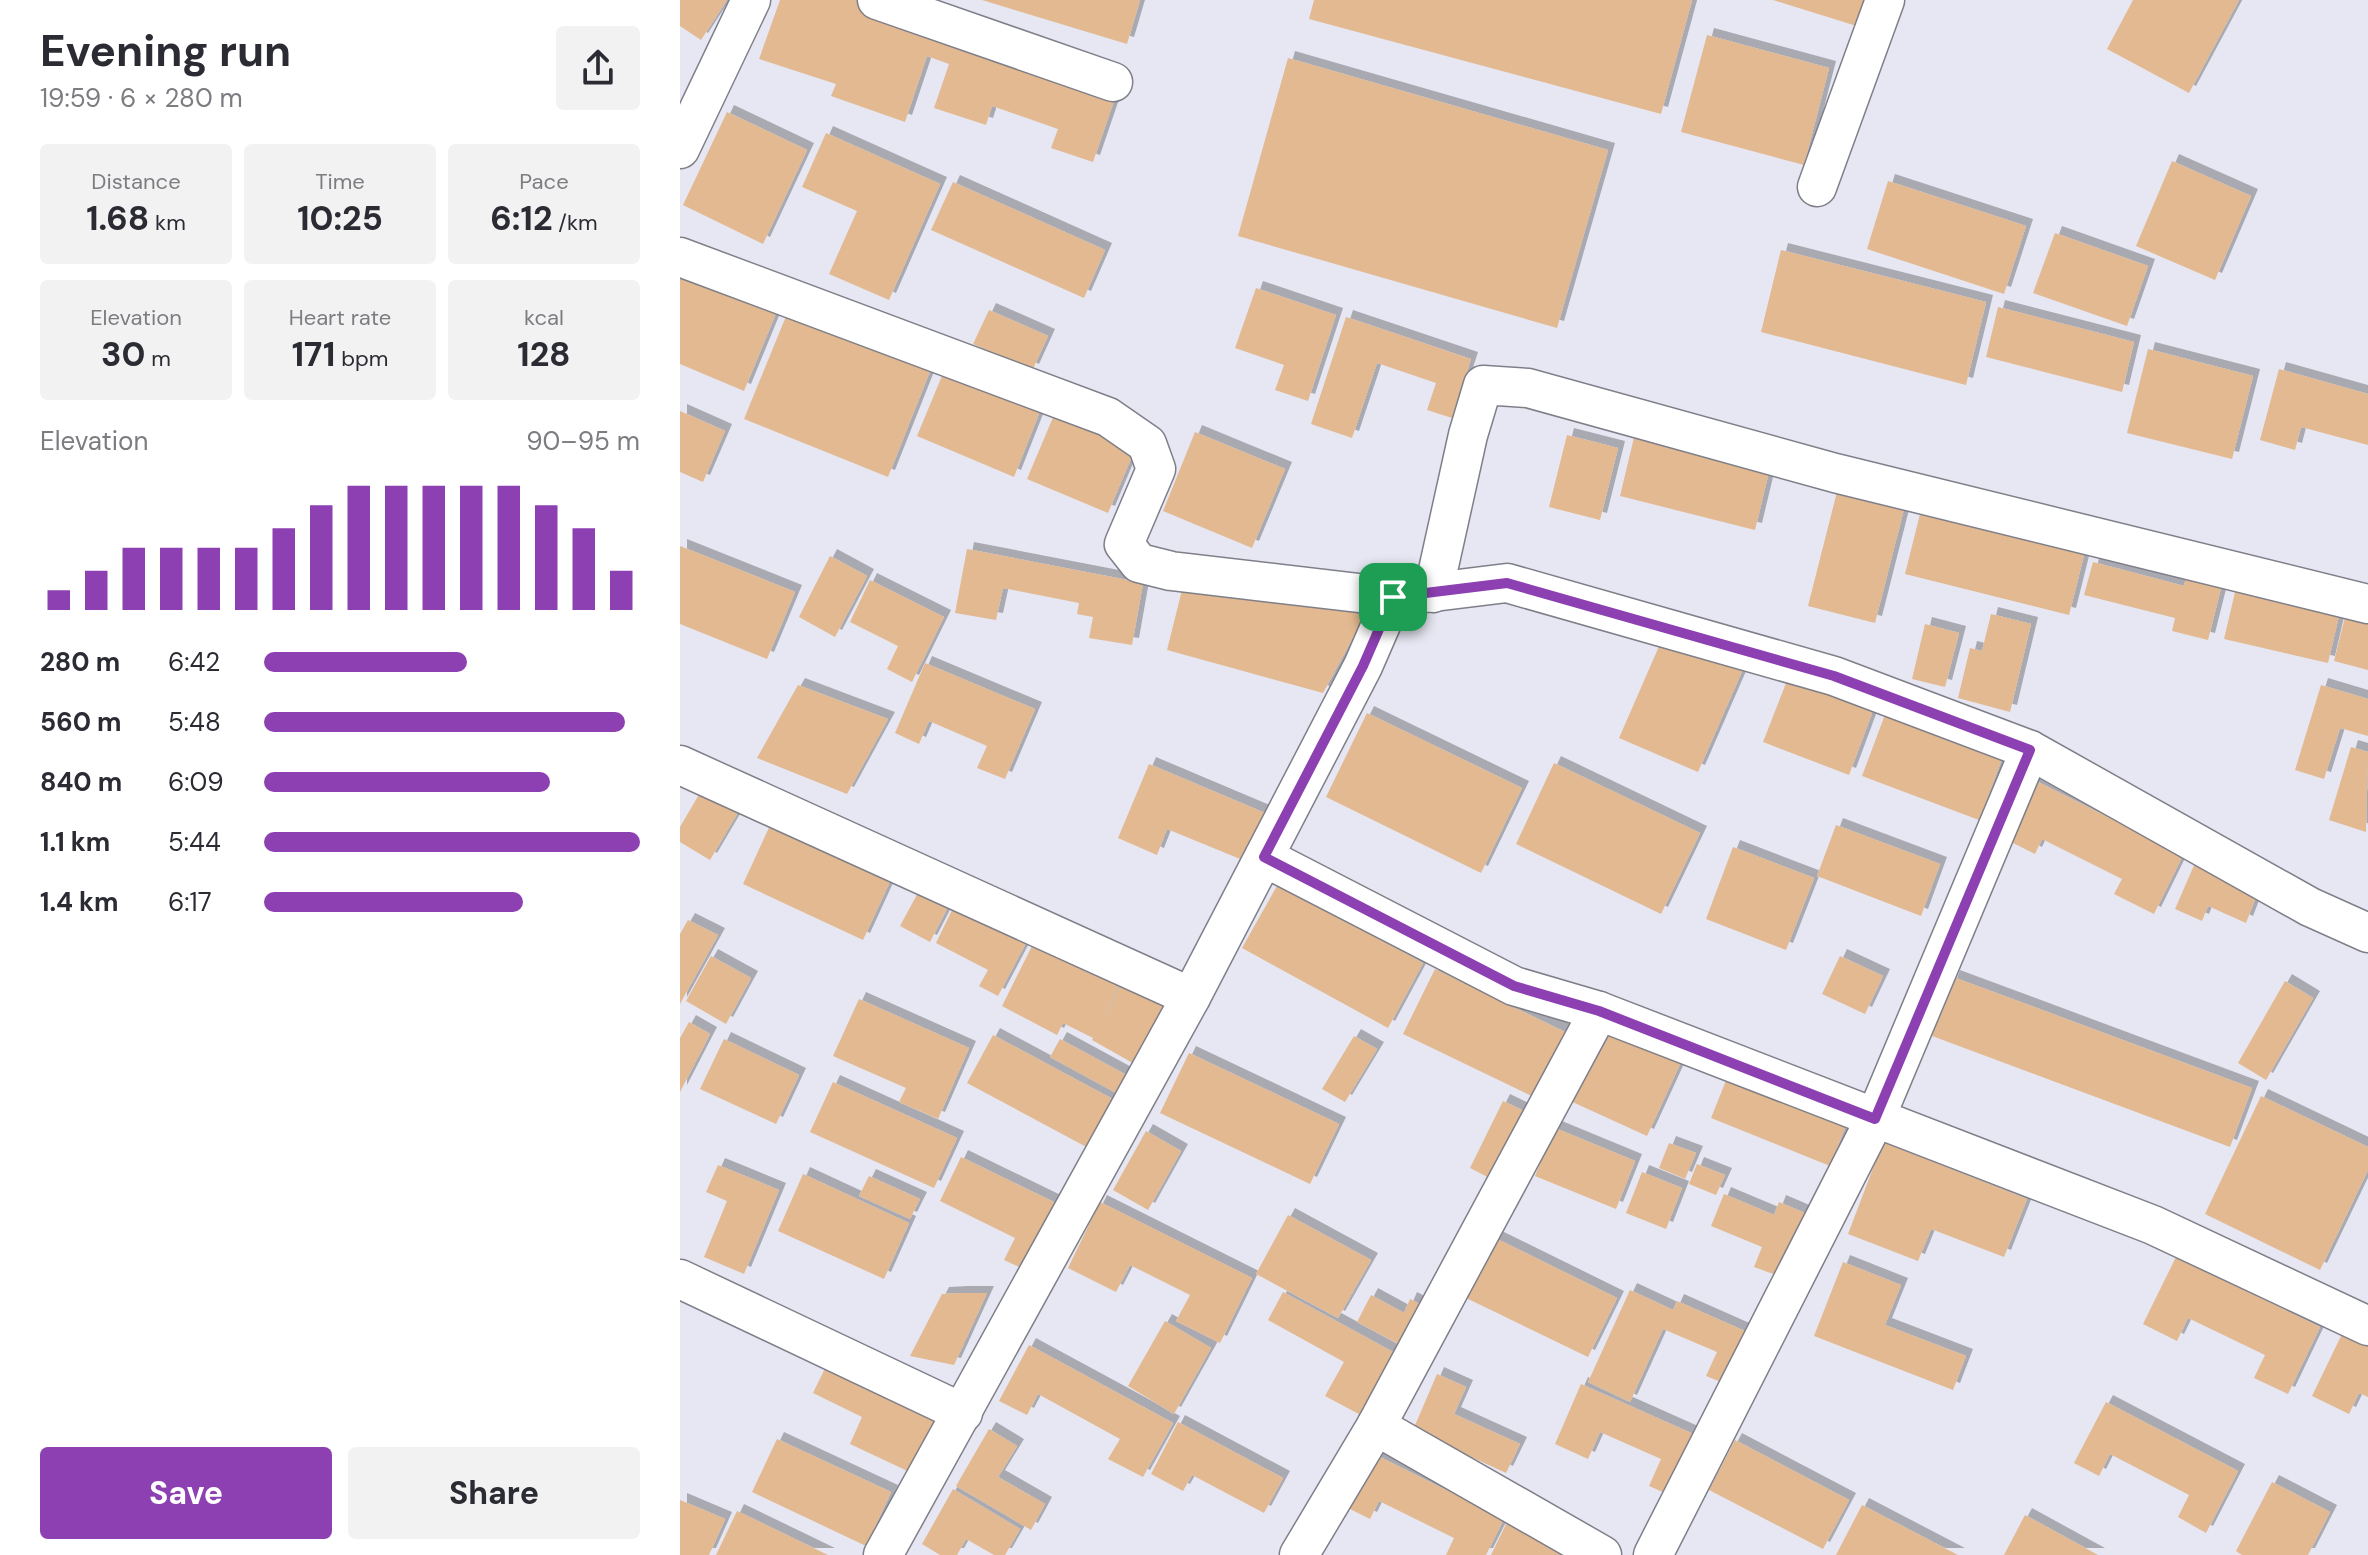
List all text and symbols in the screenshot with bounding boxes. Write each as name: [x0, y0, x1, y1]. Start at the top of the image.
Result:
text: Evening run: [40, 22, 291, 80]
button: share: [556, 26, 640, 110]
text: 19:59 · 6 × 280 m: [40, 81, 243, 115]
text: Distance: [91, 167, 181, 196]
text: Time: [315, 167, 365, 196]
text: Pace: [519, 167, 569, 196]
text: 1.68: [86, 196, 149, 241]
text: 10:25: [297, 196, 383, 241]
text: 6:12: [490, 196, 553, 241]
text: km: [149, 208, 186, 237]
text: /km: [553, 208, 598, 237]
text: Elevation: [90, 303, 182, 332]
text: Heart rate: [289, 303, 391, 332]
text: kcal: [524, 303, 564, 332]
text: 30: [101, 332, 145, 377]
text: 171: [292, 332, 335, 377]
text: 128: [517, 332, 571, 377]
text: m: [145, 344, 171, 373]
text: bpm: [335, 344, 388, 373]
text: Elevation: [40, 424, 148, 458]
text: 90–95 m: [526, 424, 640, 458]
pin: [1359, 563, 1427, 631]
icon: arrive: [1371, 575, 1415, 619]
text: 280 m: [40, 645, 120, 679]
text: 6:42: [168, 645, 220, 679]
text: 560 m: [40, 705, 122, 739]
text: 5:48: [168, 705, 221, 739]
text: 840 m: [40, 765, 122, 799]
text: 6:09: [168, 765, 224, 799]
text: 1.1 km: [40, 825, 110, 859]
text: 5:44: [168, 825, 221, 859]
text: 1.4 km: [40, 885, 119, 919]
text: 6:17: [168, 885, 212, 919]
button: Save: [40, 1447, 332, 1539]
button: Share: [348, 1447, 640, 1539]

